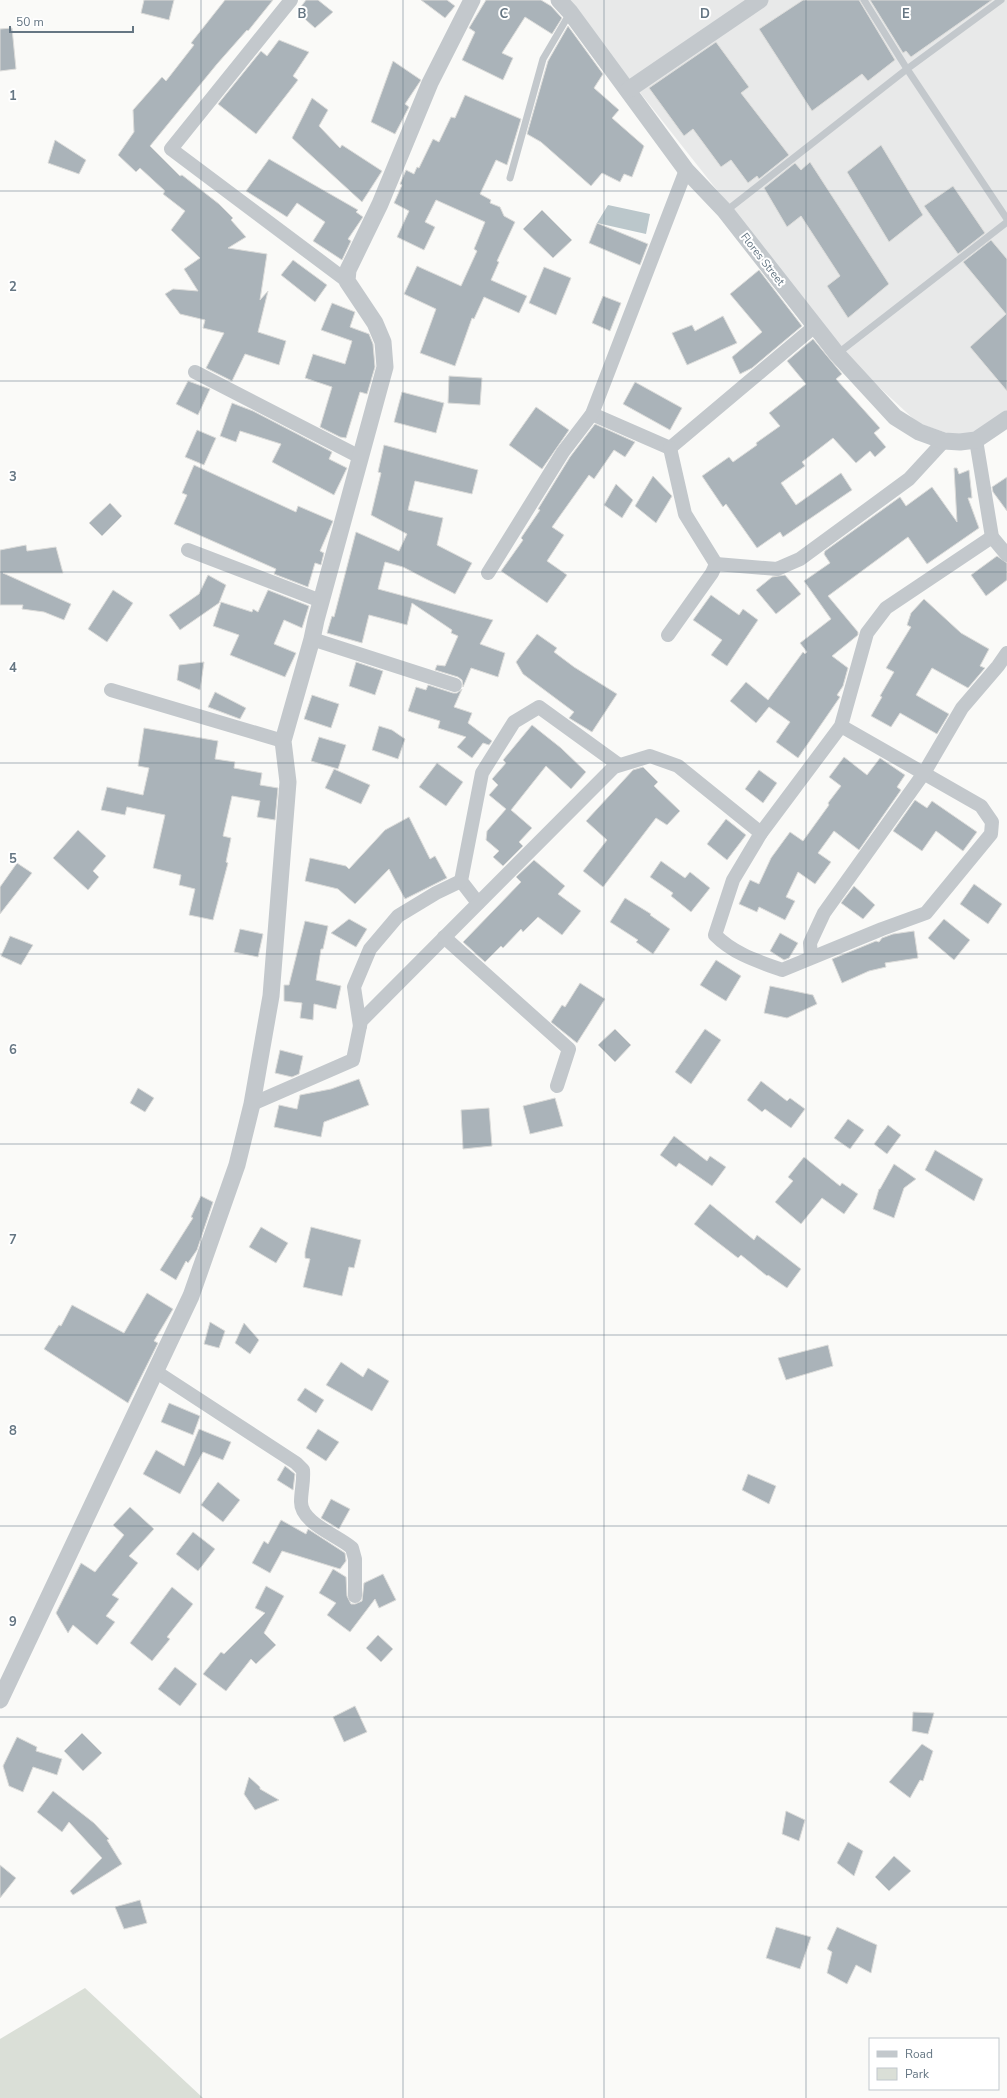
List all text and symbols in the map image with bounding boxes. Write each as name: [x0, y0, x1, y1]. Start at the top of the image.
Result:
text: B: [298, 5, 307, 23]
text: C: [500, 5, 509, 23]
text: D: [700, 5, 710, 23]
text: E: [902, 5, 910, 23]
scale bar: [10, 8, 133, 34]
text: 50 m: [16, 14, 44, 30]
text: 1: [9, 87, 17, 105]
street label: Flores Street: [737, 230, 788, 289]
text: 2: [9, 278, 17, 296]
text: 3: [9, 468, 17, 486]
text: 4: [9, 659, 17, 677]
text: 5: [9, 850, 17, 868]
text: 6: [9, 1041, 17, 1059]
text: 7: [9, 1231, 17, 1249]
text: 8: [9, 1422, 17, 1440]
text: 9: [9, 1613, 17, 1631]
legend: [869, 2038, 999, 2090]
text: Road: [905, 2046, 933, 2062]
text: Park: [905, 2066, 930, 2082]

